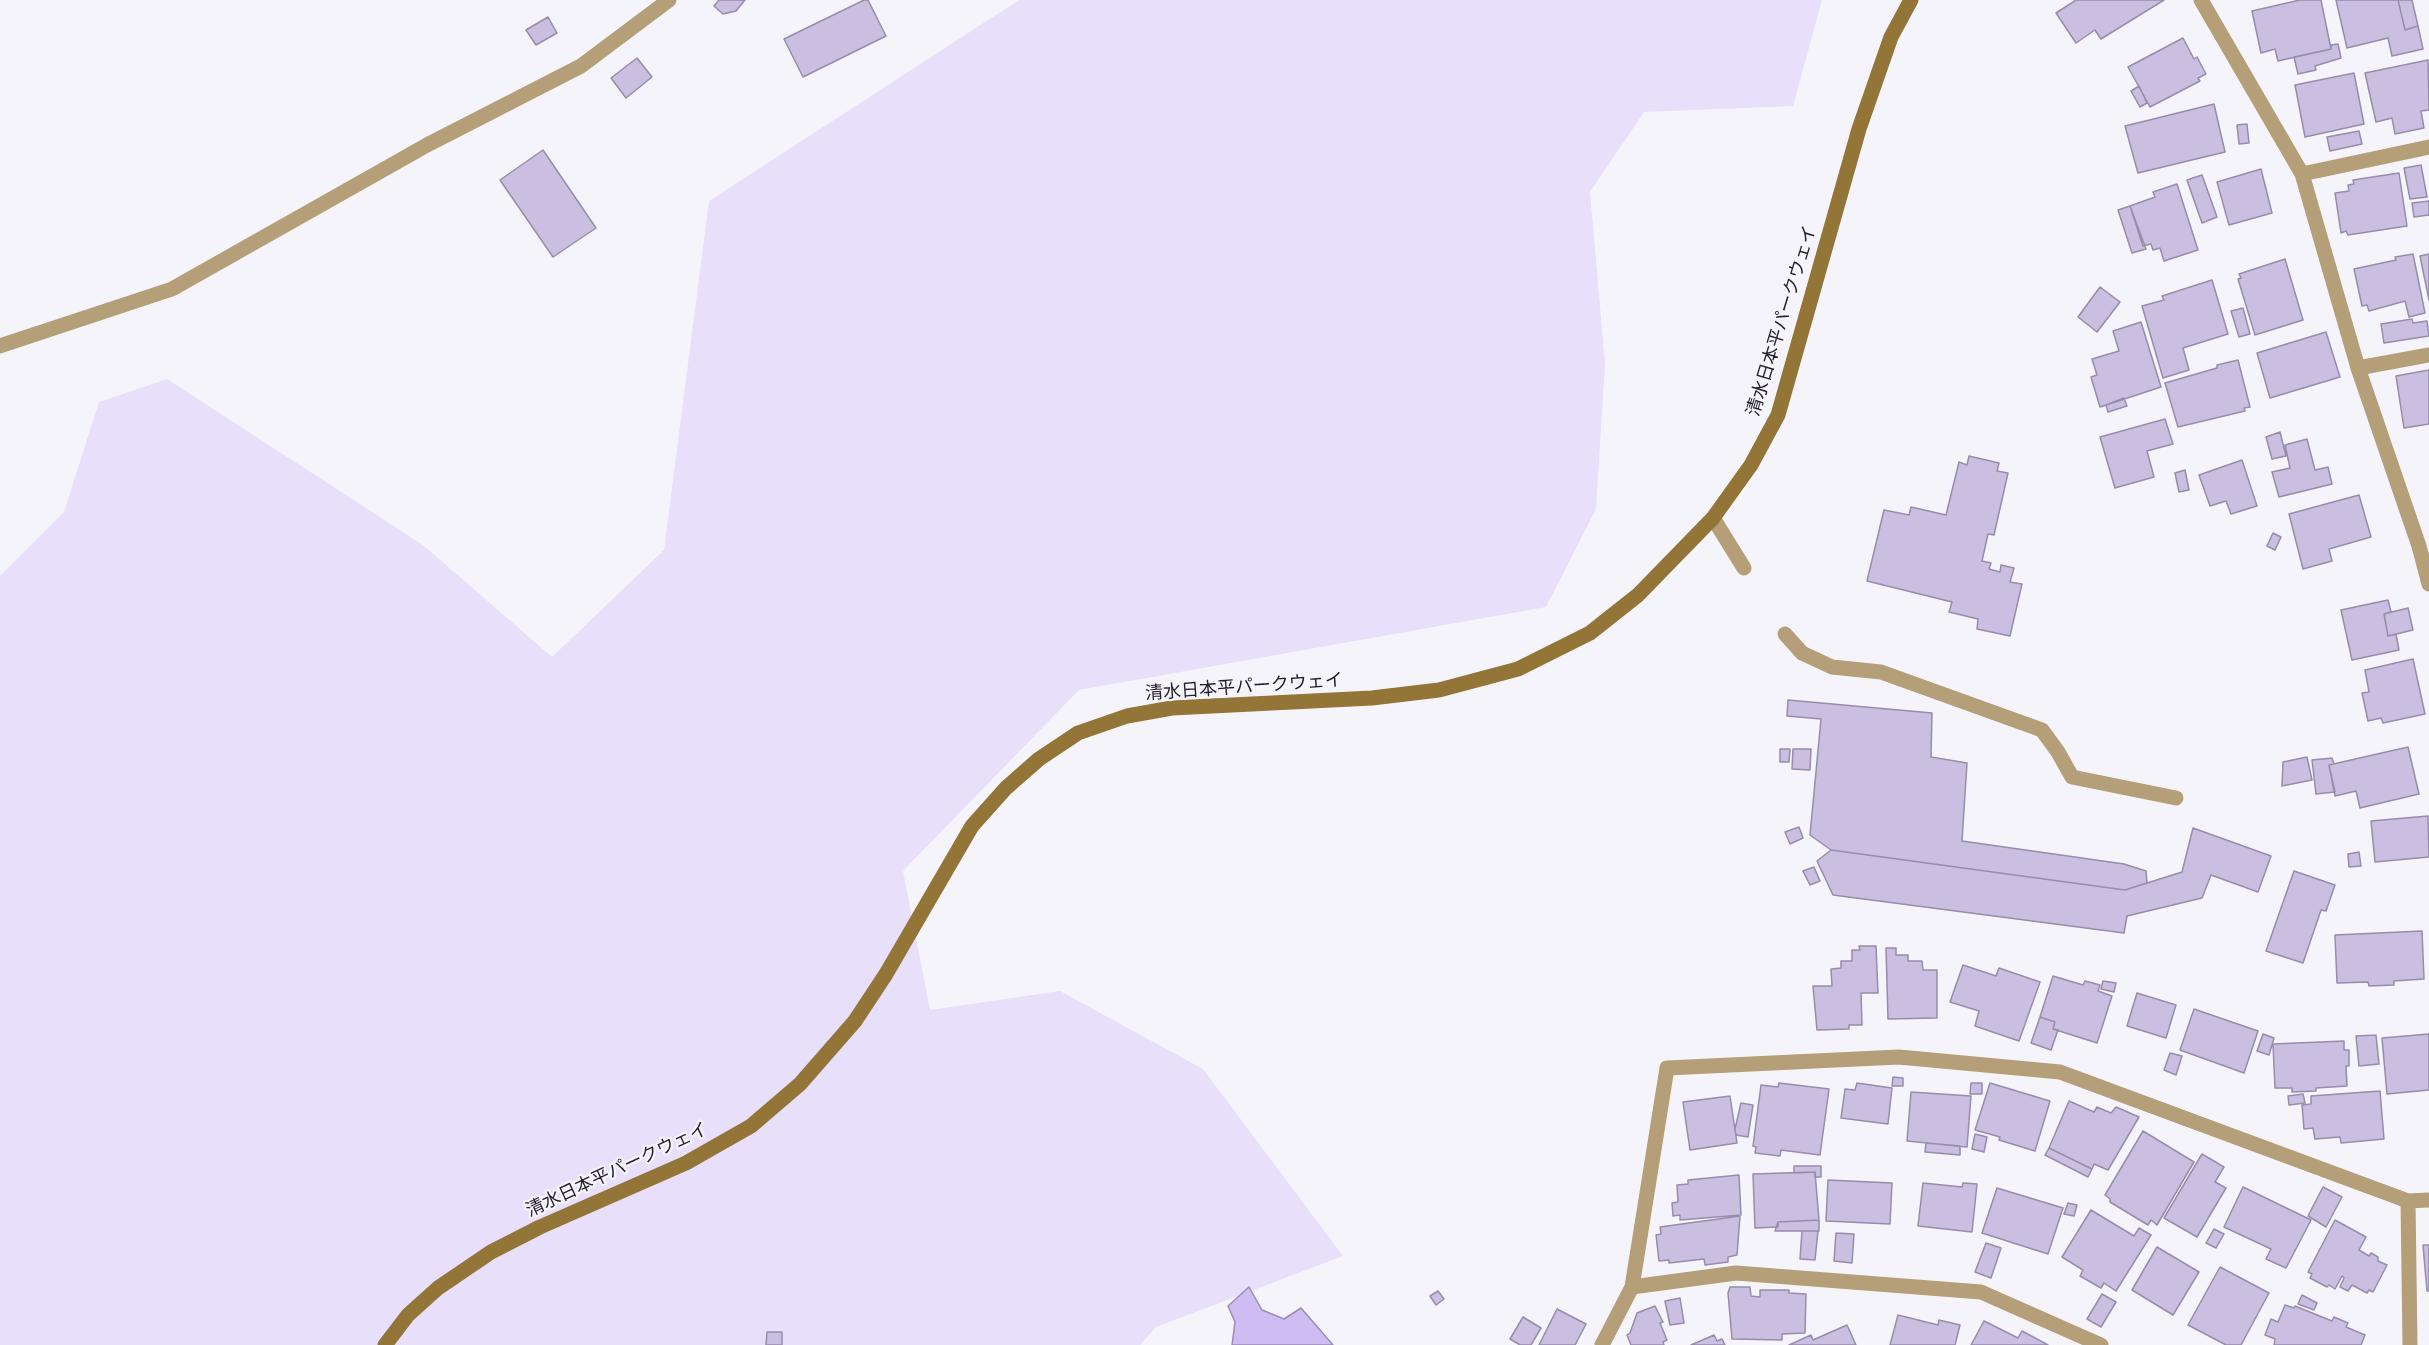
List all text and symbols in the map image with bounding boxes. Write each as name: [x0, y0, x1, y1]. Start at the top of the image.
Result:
street label: 清水日本平パークウェイ: [1743, 223, 1821, 419]
street label: 清水日本平パークウェイ: [1144, 669, 1344, 705]
street label: 清水日本平パークウェイ: [523, 1118, 711, 1222]

